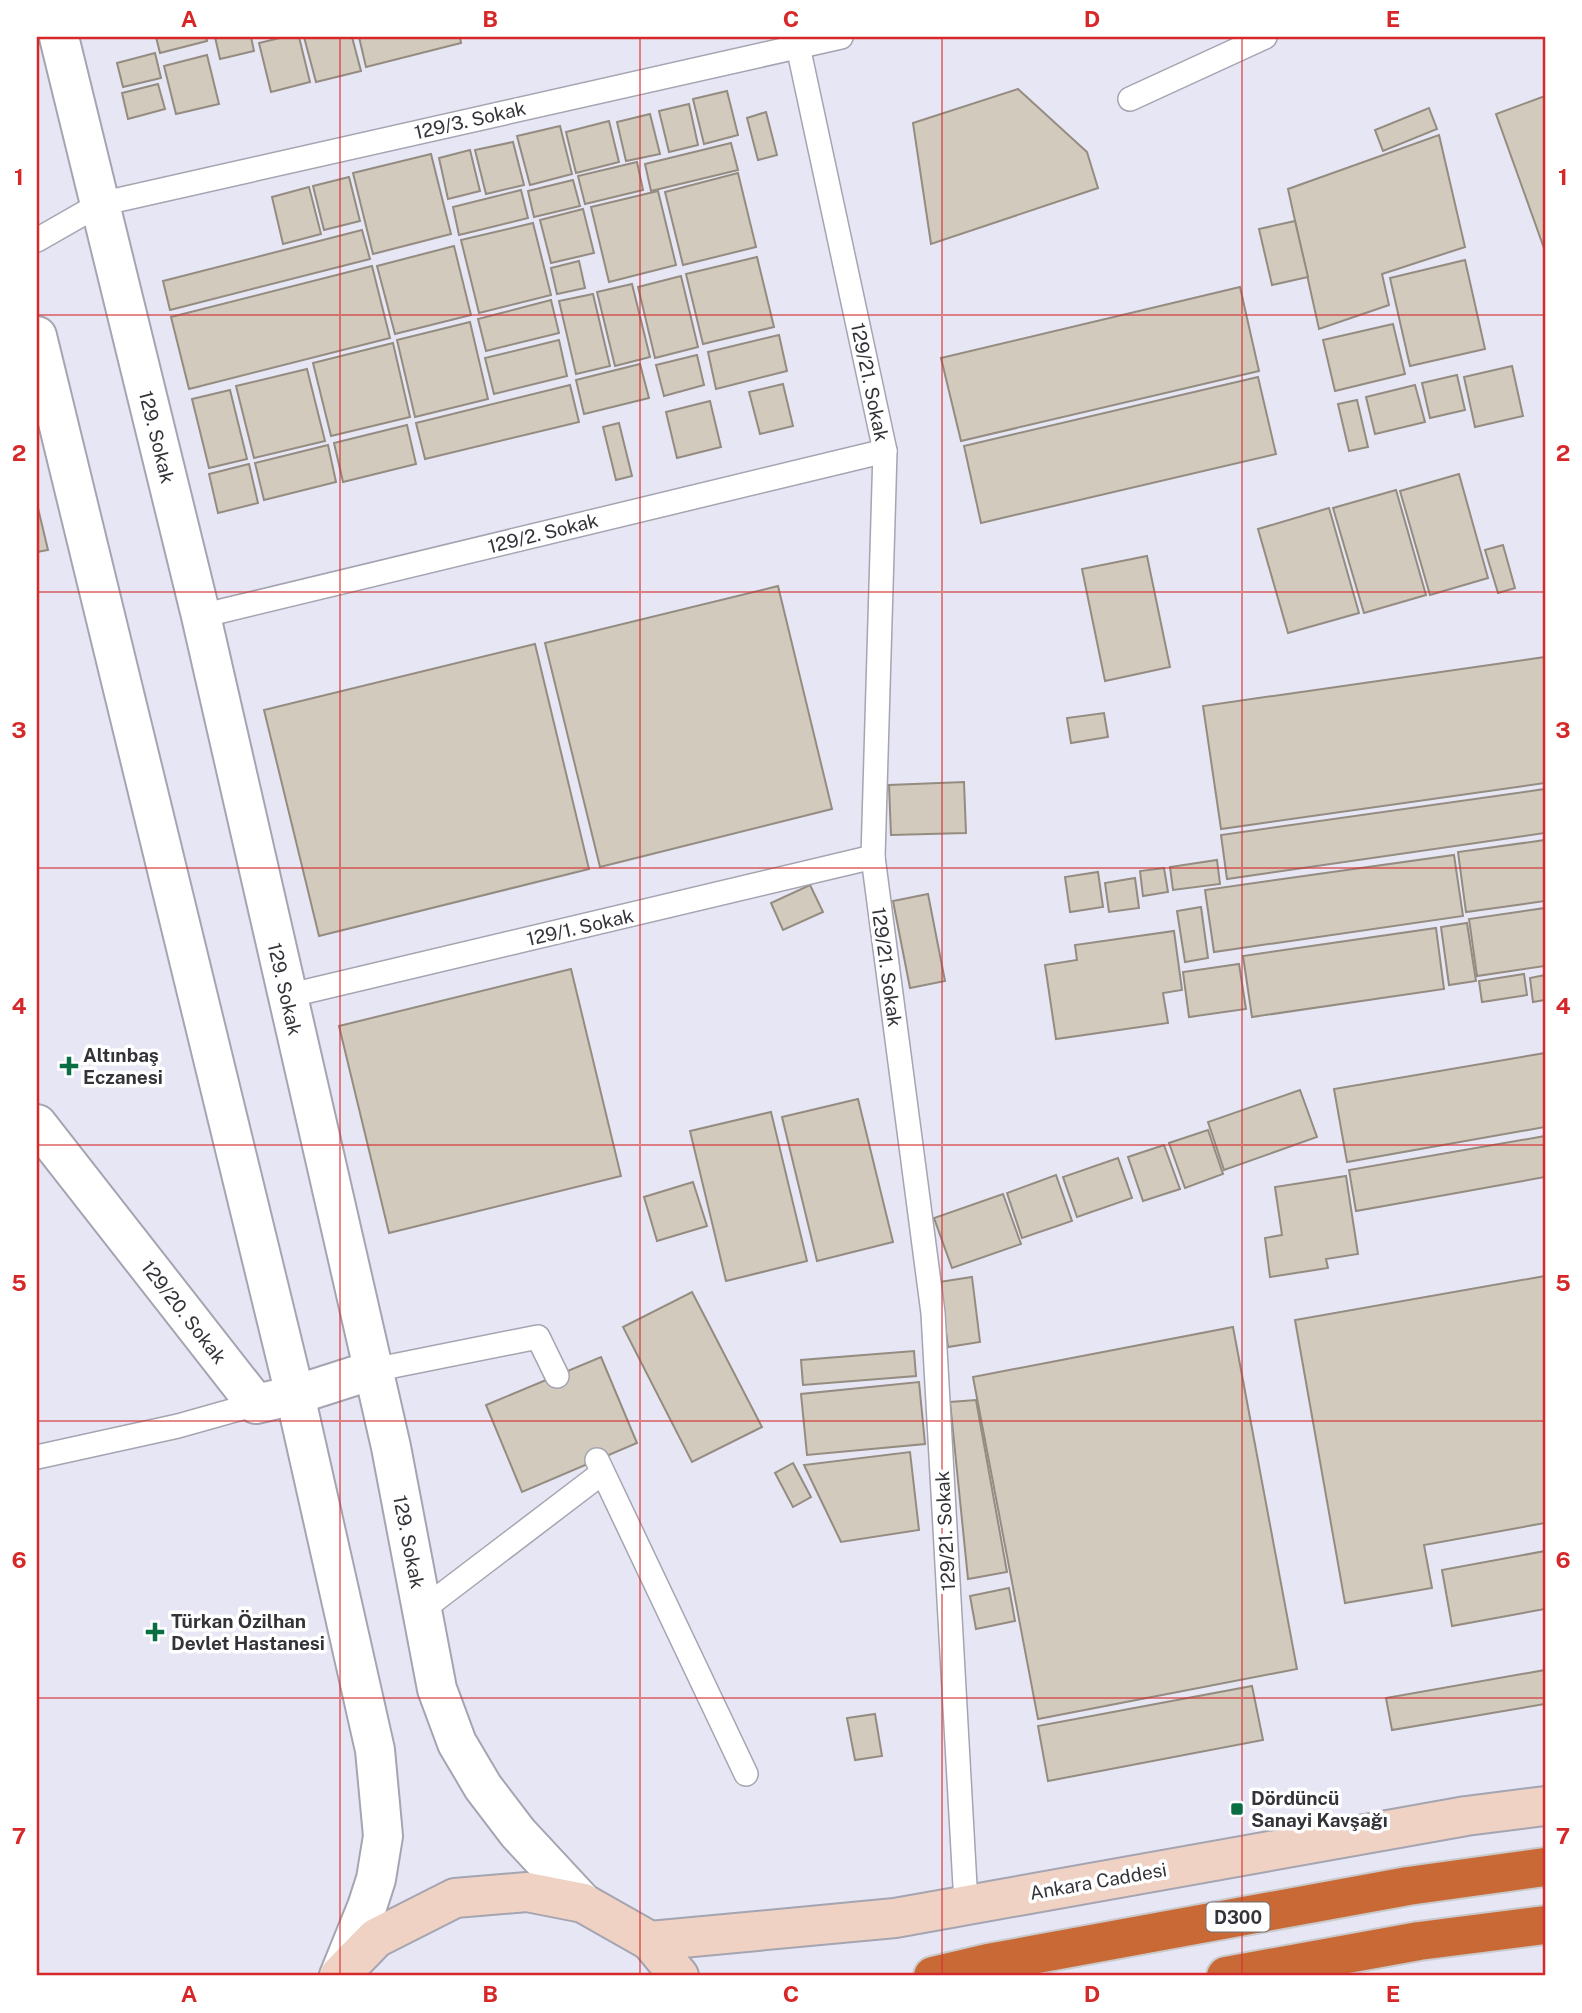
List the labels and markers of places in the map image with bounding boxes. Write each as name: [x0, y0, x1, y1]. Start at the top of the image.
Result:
place label: Altınbaş Eczanesi: [83, 1044, 163, 1088]
marker: Altınbaş Eczanesi: [61, 1058, 77, 1074]
place label: Türkan Özilhan Devlet Hastanesi: [171, 1610, 325, 1654]
marker: Türkan Özilhan Devlet Hastanesi: [145, 1622, 165, 1642]
place label: Dördüncü Sanayi Kavşağı: [1251, 1787, 1388, 1831]
marker: Dördüncü Sanayi Kavşağı: [1229, 1801, 1245, 1817]

